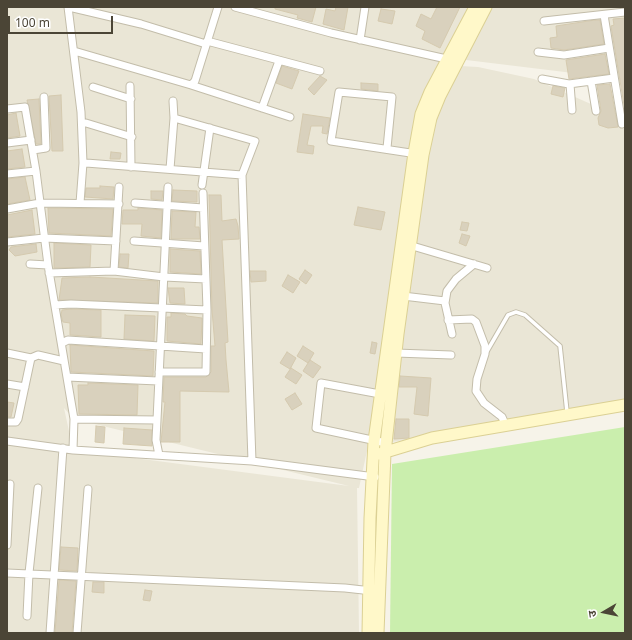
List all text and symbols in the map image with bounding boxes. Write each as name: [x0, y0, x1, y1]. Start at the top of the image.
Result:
scale bar: [10, 8, 115, 34]
text: 100 m: [15, 14, 50, 31]
north arrow: [584, 592, 624, 632]
text: उ: [584, 610, 600, 618]

